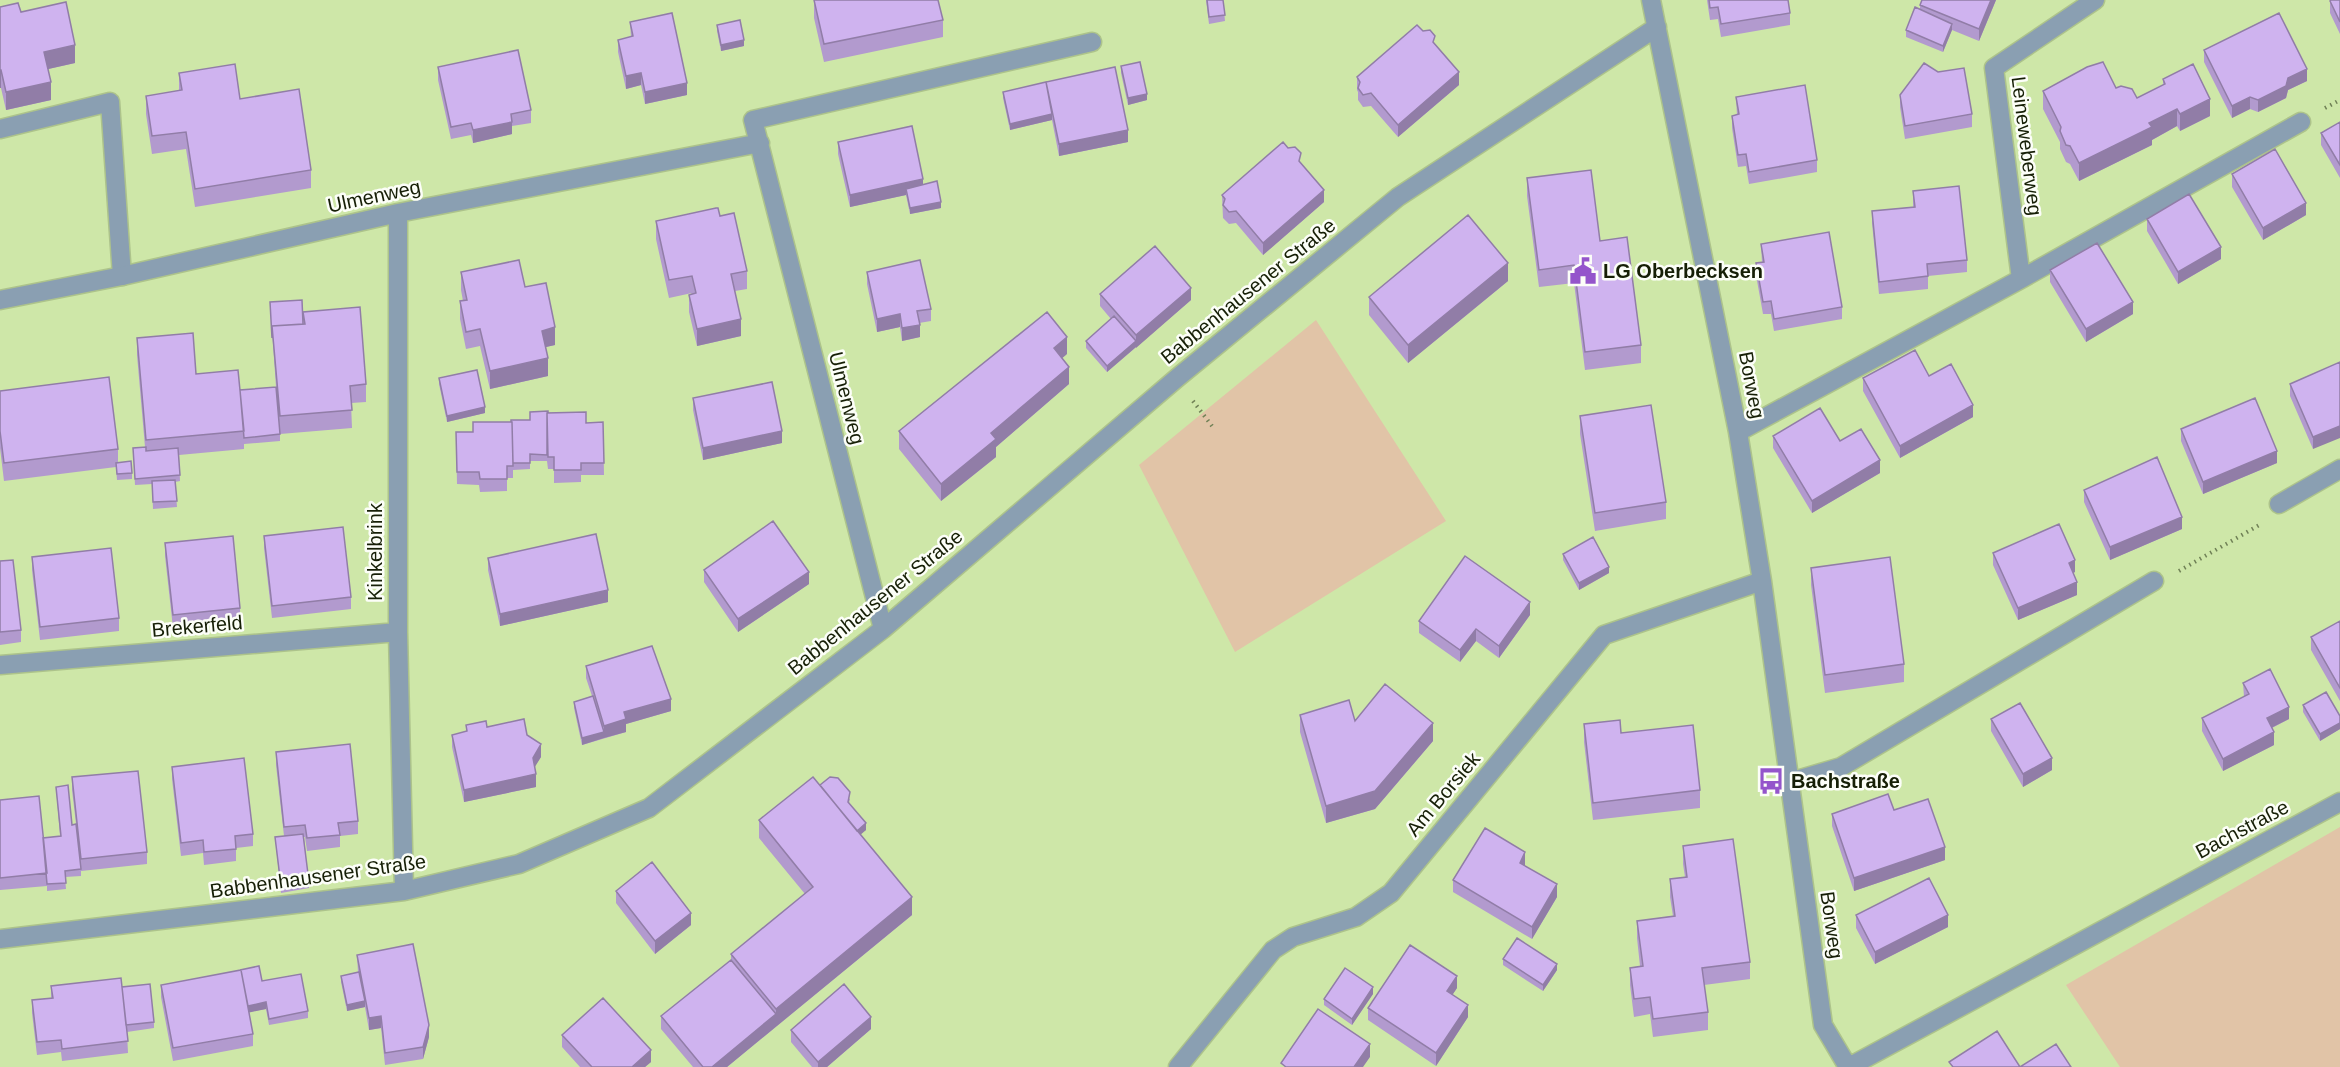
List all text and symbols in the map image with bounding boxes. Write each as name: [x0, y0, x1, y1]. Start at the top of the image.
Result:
street label: Leineweberweg: [2008, 75, 2046, 217]
street label: Ulmenweg: [326, 175, 422, 217]
street label: Babbenhausener Straße: [1156, 214, 1340, 368]
public building icon: LG Oberbecksen: [1568, 256, 1598, 286]
place label: LG Oberbecksen: [1603, 260, 1763, 282]
street label: Ulmenweg: [825, 349, 869, 447]
street label: Borweg: [1735, 350, 1769, 420]
street label: Kinkelbrink: [364, 502, 386, 601]
street label: Babbenhausener Straße: [783, 525, 967, 679]
street label: Brekerfeld: [151, 611, 243, 641]
street label: Am Borsiek: [1402, 747, 1485, 840]
bus stop icon: Bachstraße: [1756, 766, 1786, 796]
place label: Bachstraße: [1791, 770, 1900, 792]
street label: Bachstraße: [2192, 795, 2292, 863]
street label: Babbenhausener Straße: [209, 850, 427, 902]
street label: Borweg: [1816, 890, 1848, 960]

